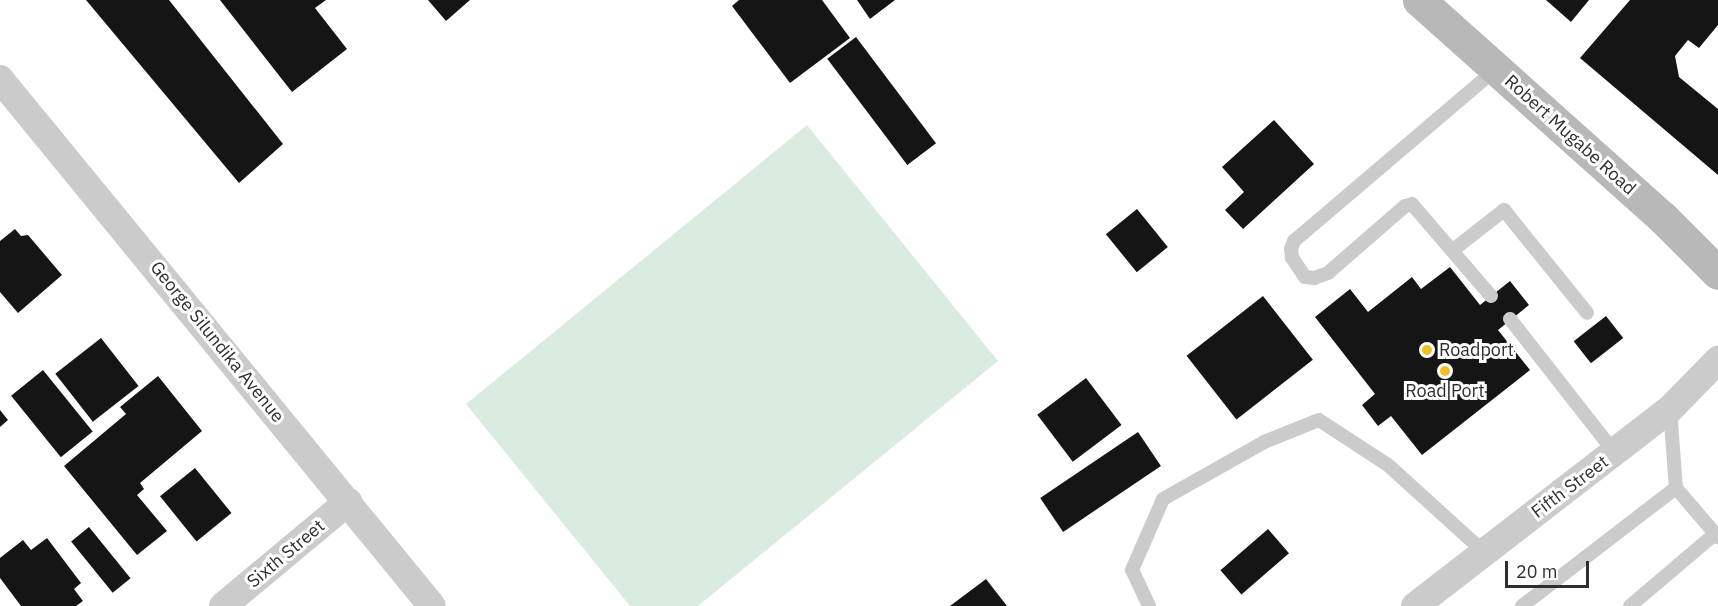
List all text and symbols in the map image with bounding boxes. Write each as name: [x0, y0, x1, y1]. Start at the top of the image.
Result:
street label: Robert Mugabe Road: [1500, 71, 1640, 199]
street label: George Silundika Avenue: [145, 257, 289, 427]
place label: Roadport: [1439, 339, 1514, 361]
marker: Roadport: [1420, 343, 1434, 357]
marker: Road Port: [1438, 364, 1452, 378]
place label: Road Port: [1405, 380, 1485, 402]
street label: Fifth Street: [1527, 451, 1613, 523]
street label: Sixth Street: [243, 515, 329, 593]
scale bar: [1508, 549, 1592, 587]
text: 20 m: [1516, 560, 1558, 583]

